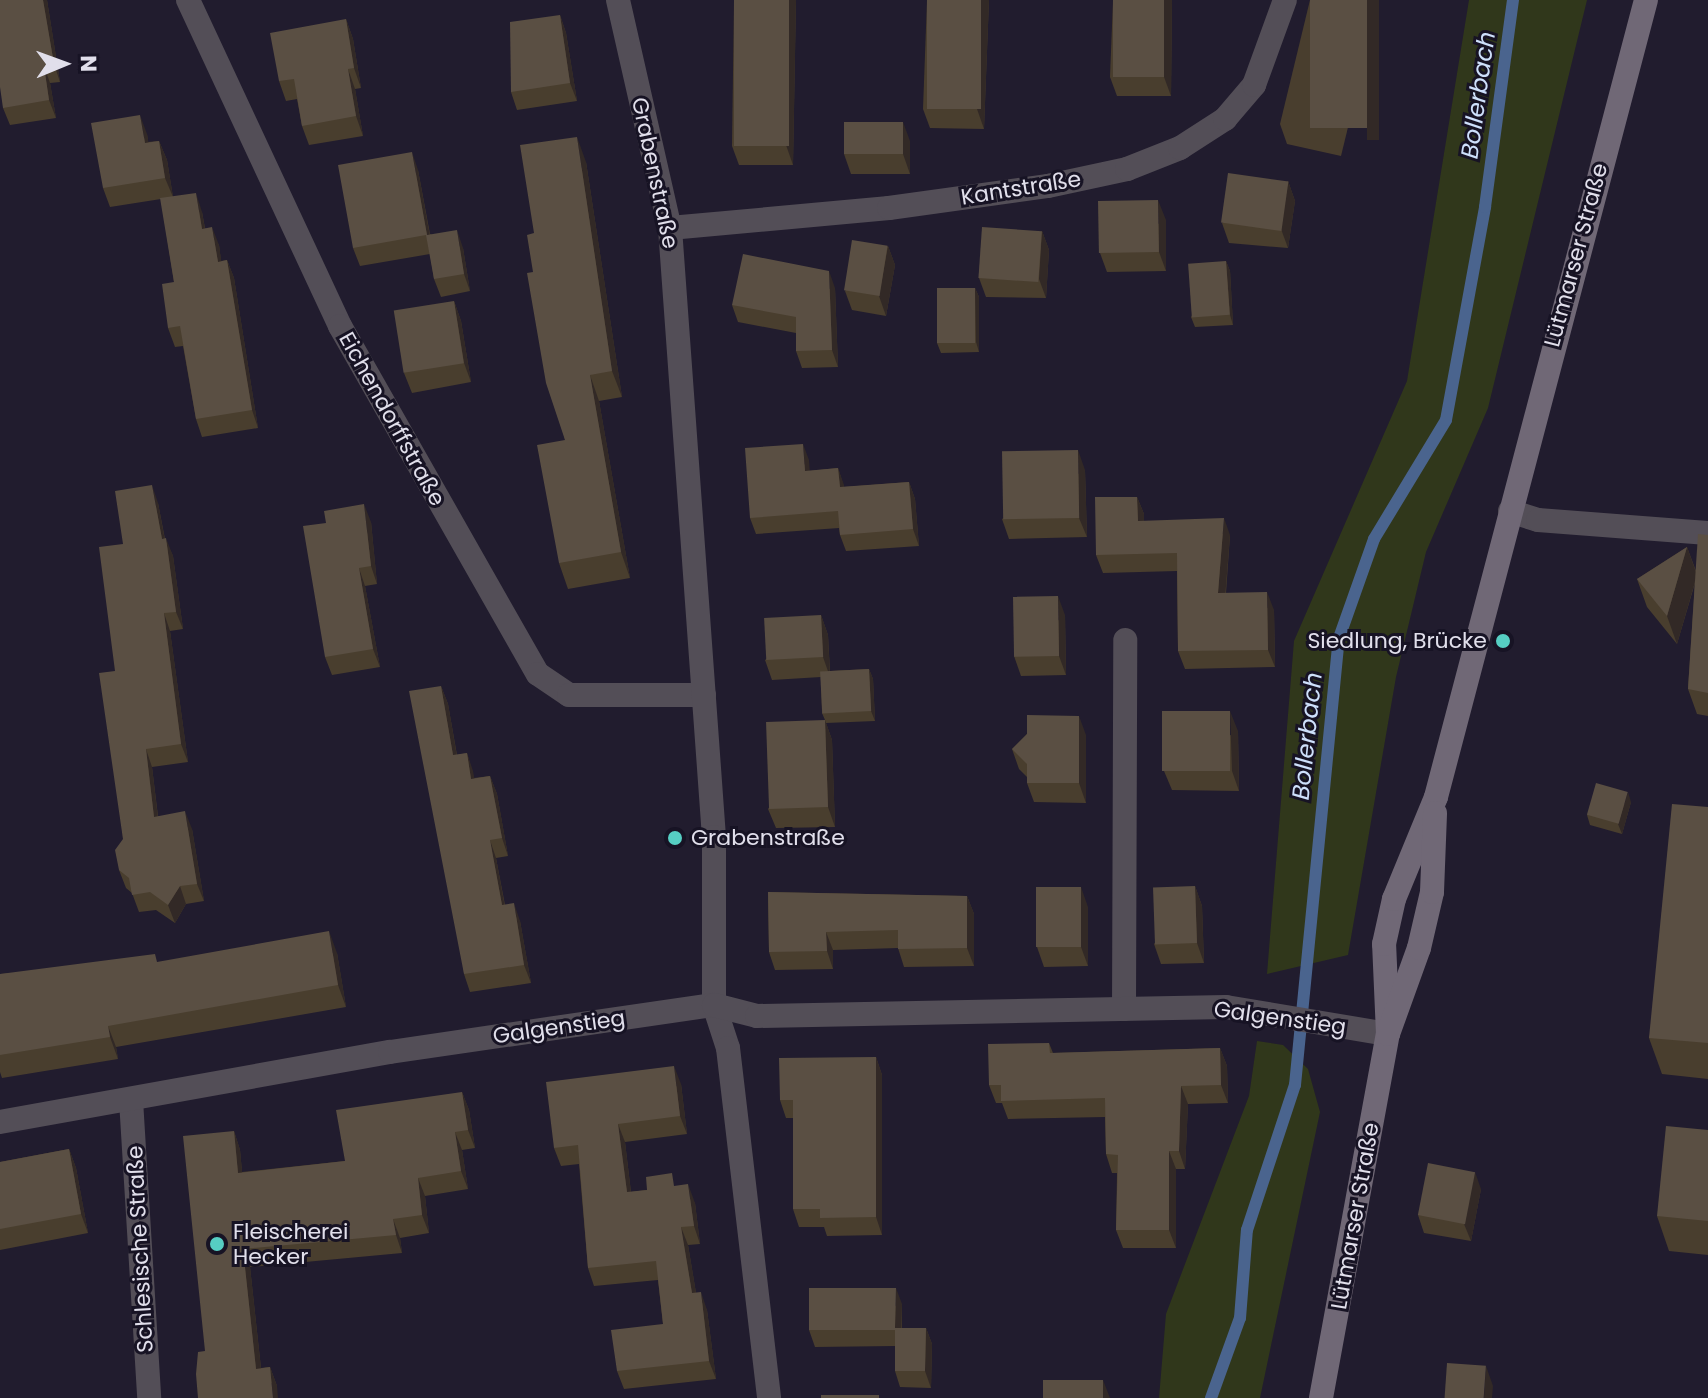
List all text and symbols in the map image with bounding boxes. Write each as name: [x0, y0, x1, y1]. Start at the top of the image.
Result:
north arrow: [24, 24, 104, 104]
water label: Bollerbach: [1455, 30, 1501, 160]
text: N: [73, 55, 104, 72]
street label: Grabenstraße: [626, 95, 684, 251]
street label: Lütmarser Straße: [1539, 160, 1613, 350]
street label: Kantstraße: [959, 165, 1083, 211]
street label: Eichendorffstraße: [333, 327, 451, 511]
place label: Siedlung, Brücke: [1307, 628, 1487, 654]
marker: Siedlung, Brücke: [1494, 632, 1512, 650]
water label: Bollerbach: [1286, 671, 1328, 801]
place label: Grabenstraße: [691, 825, 845, 851]
marker: Grabenstraße: [666, 829, 684, 847]
street label: Galgenstieg: [1212, 996, 1348, 1040]
street label: Galgenstieg: [491, 1005, 627, 1049]
street label: Lütmarser Straße: [1326, 1121, 1384, 1311]
street label: Schlesische Straße: [121, 1145, 159, 1353]
place label: Fleischerei Hecker: [233, 1218, 348, 1270]
marker: Fleischerei Hecker: [208, 1235, 226, 1253]

